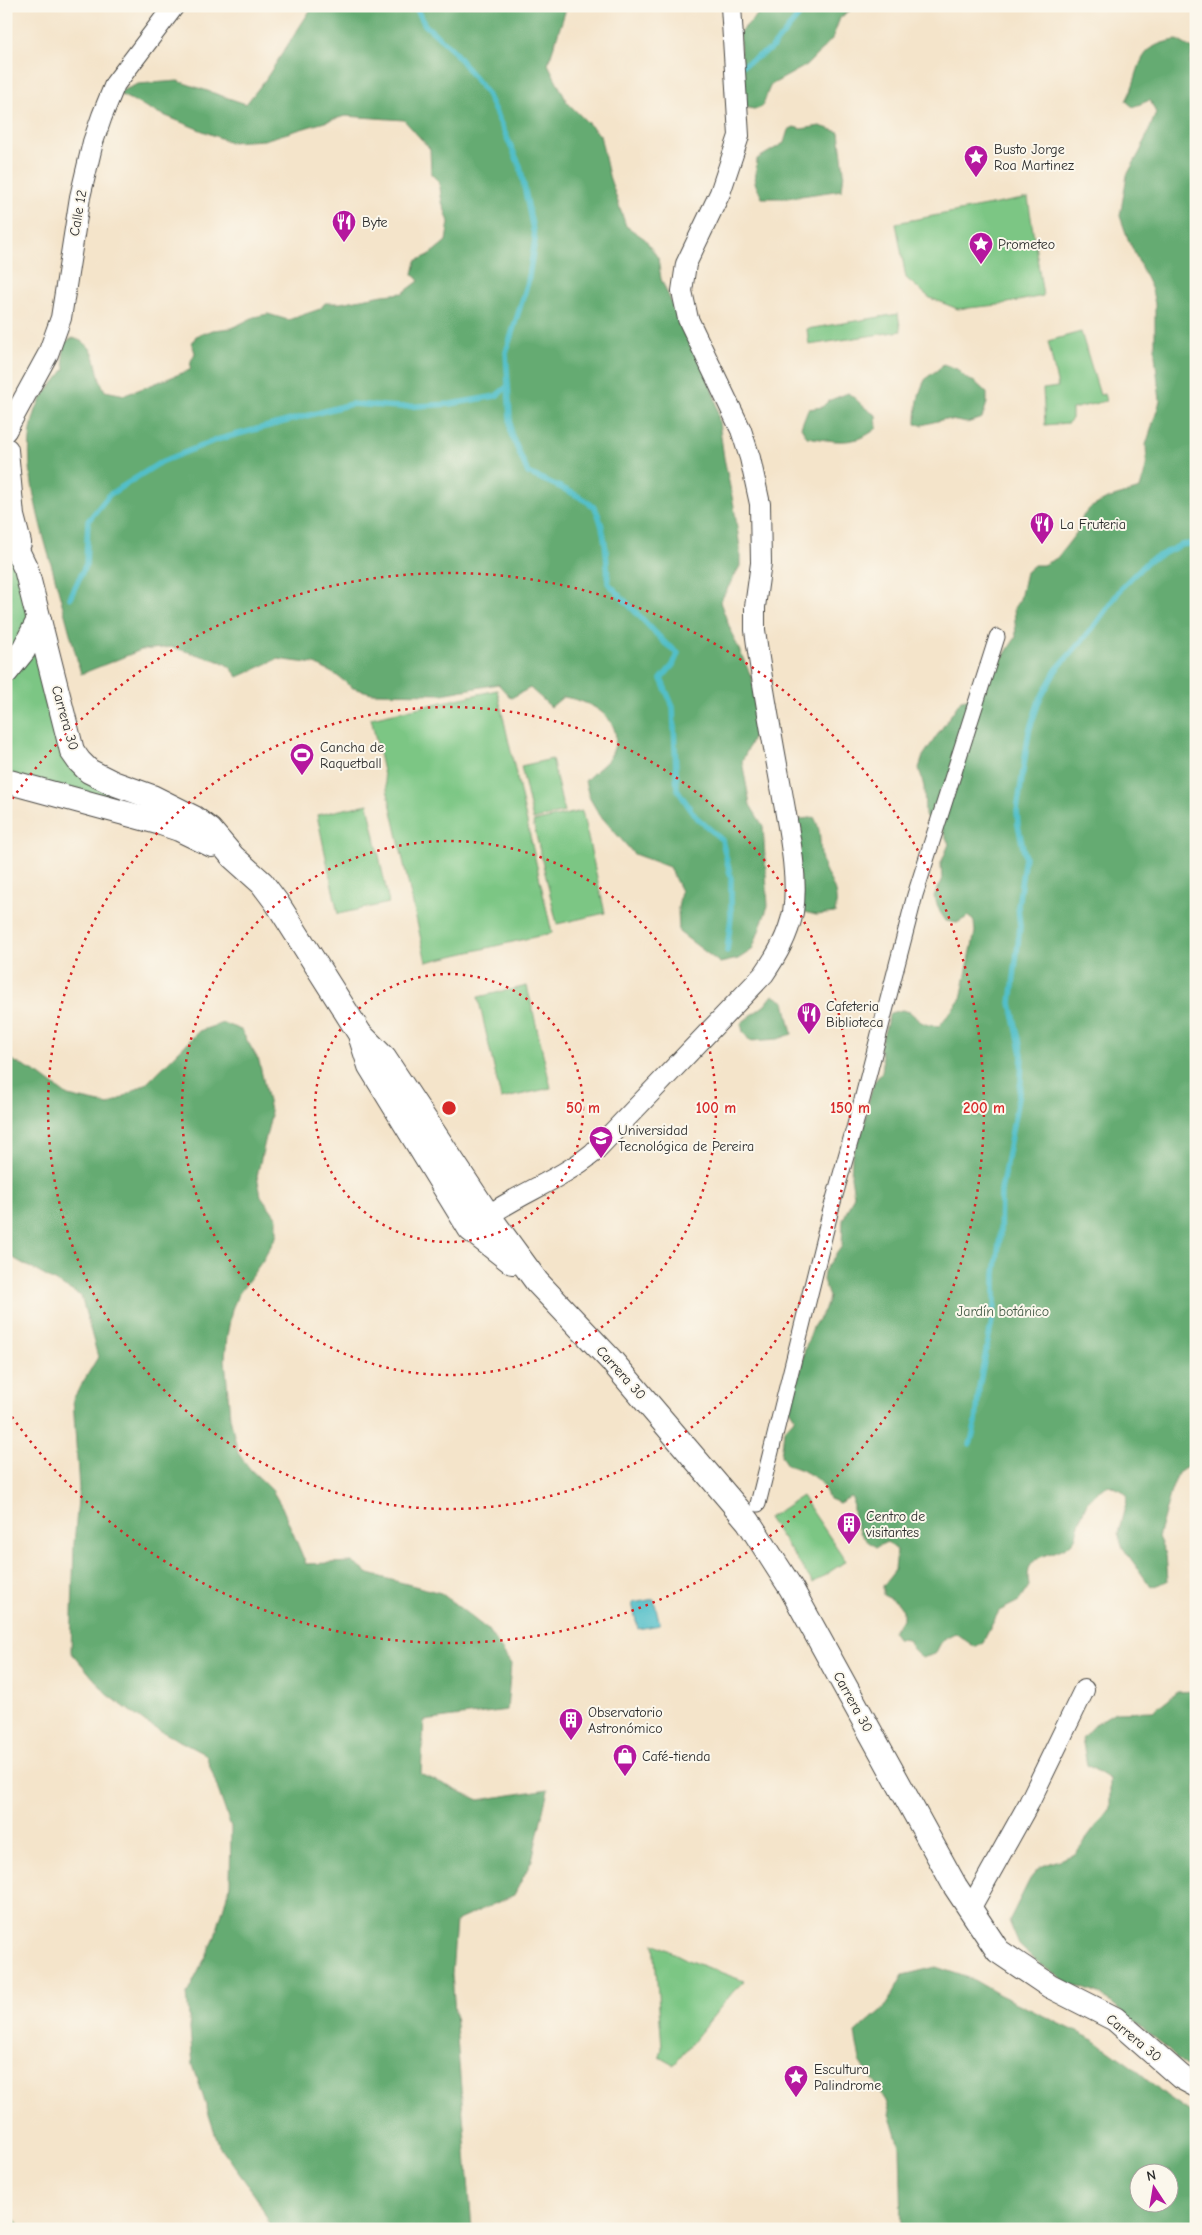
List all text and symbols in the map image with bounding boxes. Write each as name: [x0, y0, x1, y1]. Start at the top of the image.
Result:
place label: Busto Jorge Roa Martinez: [994, 141, 1074, 174]
place icon: Busto Jorge Roa Martinez: [963, 144, 989, 178]
street label: Calle 12: [66, 189, 90, 237]
restaurant icon: Byte: [331, 209, 357, 243]
place label: Byte: [362, 214, 388, 231]
place icon: Prometeo: [968, 231, 994, 265]
place label: Prometeo: [998, 236, 1055, 253]
restaurant icon: La Fruteria: [1029, 511, 1055, 545]
place label: La Fruteria: [1060, 516, 1126, 533]
street label: Carrera 30: [48, 684, 82, 752]
place label: Cancha de Raquetball: [320, 739, 384, 772]
sports icon: Cancha de Raquetball: [289, 742, 315, 776]
place label: Cafeteria Biblioteca: [826, 998, 883, 1031]
restaurant icon: Cafeteria Biblioteca: [796, 1001, 822, 1035]
centre of rings: [440, 1099, 458, 1117]
text: 50 m: [566, 1099, 600, 1117]
text: 100 m: [696, 1099, 736, 1117]
text: 150 m: [830, 1099, 870, 1117]
text: 200 m: [963, 1099, 1005, 1117]
place label: Universidad Tecnológica de Pereira: [618, 1122, 754, 1155]
school or university icon: Universidad Tecnológica de Pereira: [588, 1125, 614, 1159]
park label: Jardín botánico: [957, 1303, 1049, 1320]
street label: Carrera 30: [592, 1343, 650, 1403]
place label: Centro de visitantes: [865, 1508, 925, 1541]
building icon: Centro de visitantes: [836, 1511, 862, 1545]
street label: Carrera 30: [829, 1669, 877, 1735]
place label: Observatorio Astronómico: [588, 1704, 663, 1737]
building icon: Observatorio Astronómico: [558, 1707, 584, 1741]
shop icon: Café-tienda: [612, 1743, 638, 1777]
place label: Café-tienda: [642, 1748, 711, 1765]
street label: Carrera 30: [1103, 2010, 1165, 2066]
place label: Escultura Palindrome: [814, 2061, 881, 2094]
place icon: Escultura Palindrome: [783, 2064, 809, 2098]
north arrow: [1130, 2162, 1180, 2212]
text: N: [1145, 2167, 1158, 2185]

